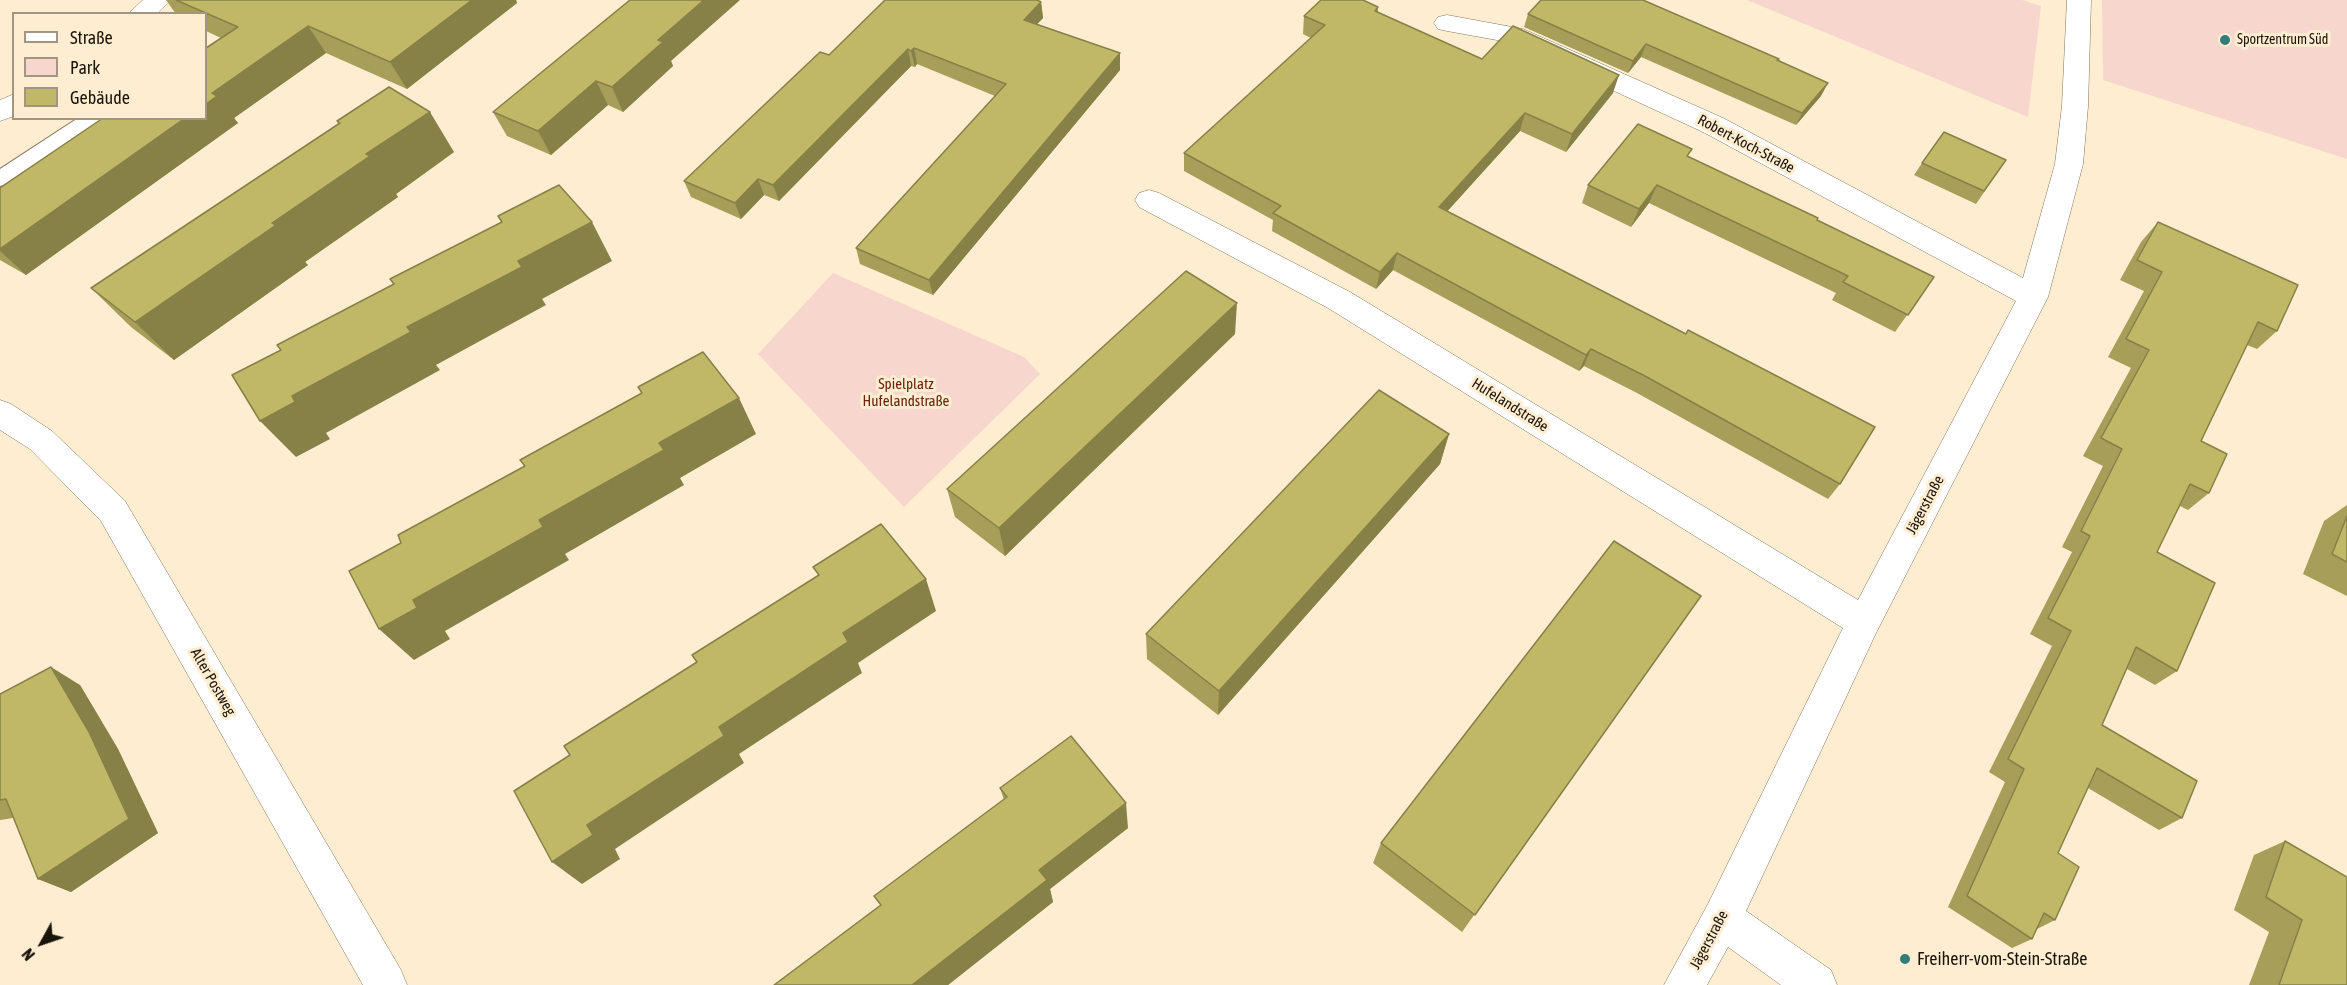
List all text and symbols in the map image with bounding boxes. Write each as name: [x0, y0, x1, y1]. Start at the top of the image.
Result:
legend: [12, 12, 207, 120]
text: Straße: [70, 27, 113, 48]
place label: Sportzentrum Süd: [2237, 32, 2328, 48]
marker: Sportzentrum Süd: [2218, 33, 2232, 47]
text: Park: [70, 57, 100, 78]
text: Gebäude: [70, 87, 130, 108]
street label: Robert-Koch-Straße: [1695, 111, 1797, 177]
street label: Hufelandstraße: [1468, 374, 1552, 436]
park label: Spielplatz Hufelandstraße: [863, 375, 949, 410]
street label: Jägerstraße: [1902, 473, 1948, 537]
street label: Alter Postweg: [187, 645, 239, 719]
street label: Jägerstraße: [1686, 908, 1732, 972]
north arrow: [12, 913, 72, 973]
text: N: [18, 945, 38, 964]
place label: Freiherr-vom-Stein-Straße: [1917, 948, 2087, 970]
marker: Freiherr-vom-Stein-Straße: [1898, 952, 1912, 966]

